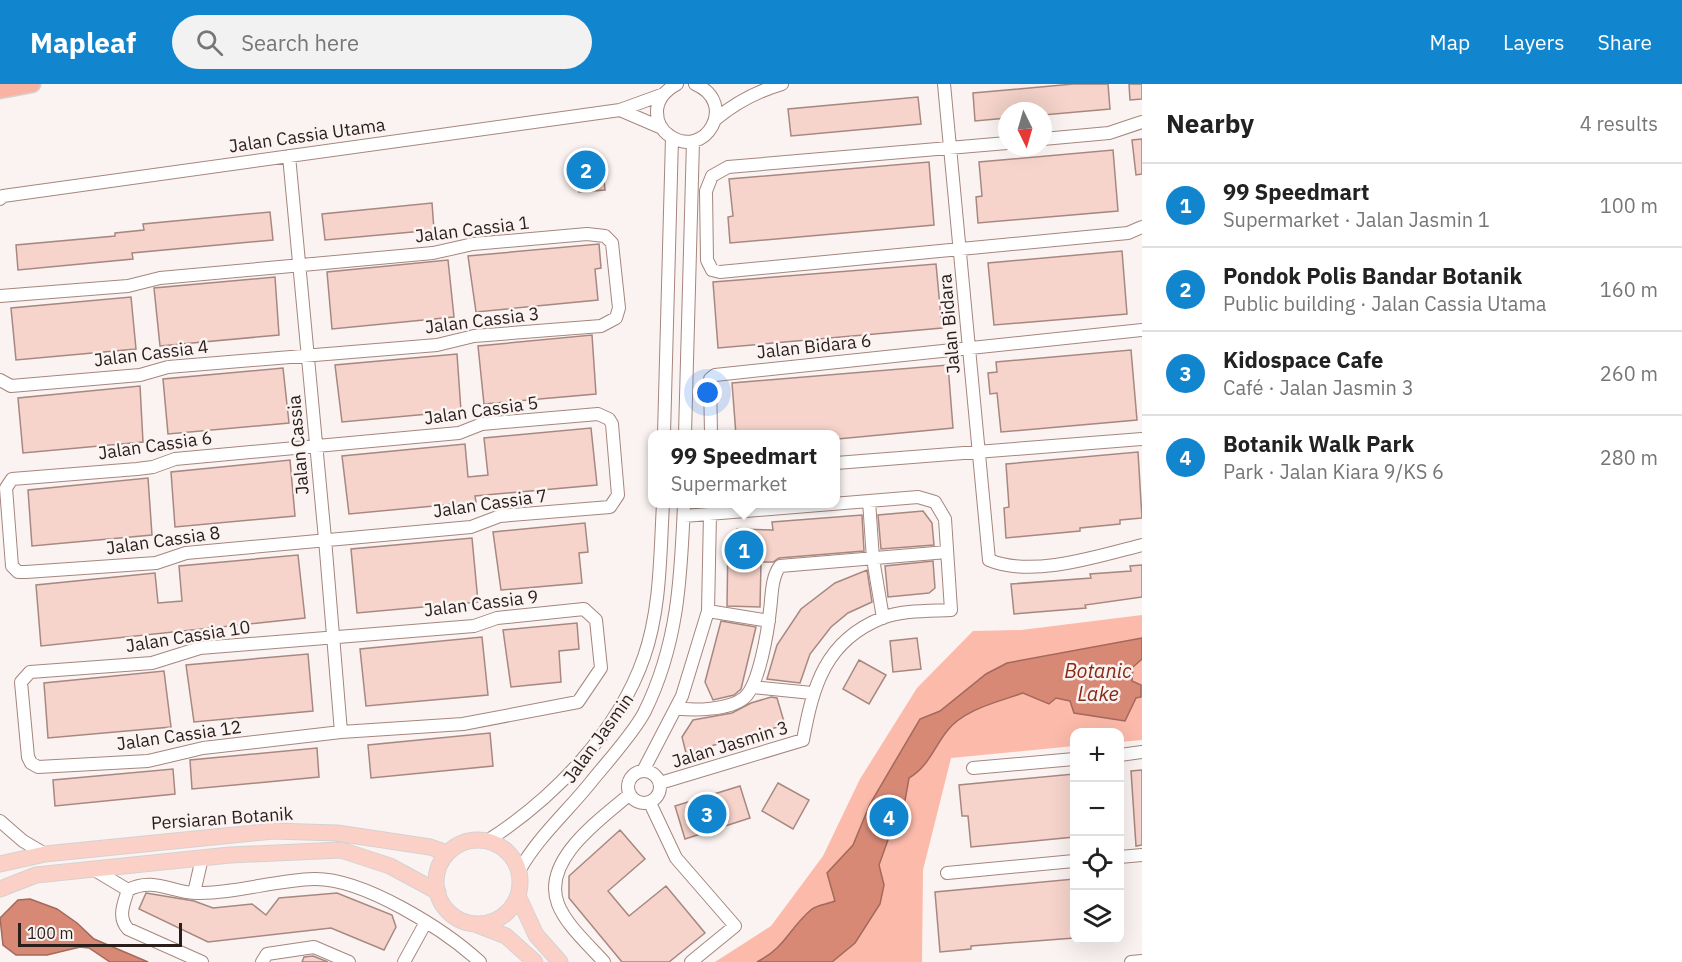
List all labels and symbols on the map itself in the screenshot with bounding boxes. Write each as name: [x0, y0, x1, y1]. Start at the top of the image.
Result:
north arrow: [998, 102, 1052, 156]
street label: Jalan Cassia Utama: [227, 113, 387, 157]
pin: 2: [566, 148, 606, 193]
street label: Jalan Cassia 1: [413, 211, 531, 247]
street label: Jalan Bidara: [933, 273, 965, 375]
street label: Jalan Cassia 3: [423, 302, 541, 338]
street label: Jalan Bidara 6: [755, 329, 873, 363]
street label: Jalan Cassia 4: [92, 335, 210, 371]
your location: [693, 378, 722, 407]
street label: Jalan Cassia 5: [422, 391, 540, 429]
street label: Jalan Cassia: [282, 394, 314, 496]
street label: Jalan Cassia 6: [96, 426, 214, 464]
street label: Jalan Cassia 7: [431, 484, 549, 522]
street label: Jalan Cassia 8: [104, 521, 222, 559]
pin: 1: [724, 528, 764, 572]
street label: Jalan Cassia 9: [422, 585, 540, 621]
street label: Jalan Cassia 10: [124, 615, 252, 657]
water label: Botanic Lake: [1064, 657, 1132, 707]
street label: Jalan Jasmin: [558, 688, 638, 788]
street label: Jalan Cassia 12: [115, 715, 243, 755]
street label: Jalan Jasmin 3: [669, 715, 791, 773]
pin: 3: [688, 792, 726, 836]
pin: 4: [870, 794, 908, 840]
street label: Persiaran Botanik: [150, 802, 294, 834]
scale bar: [18, 920, 182, 948]

